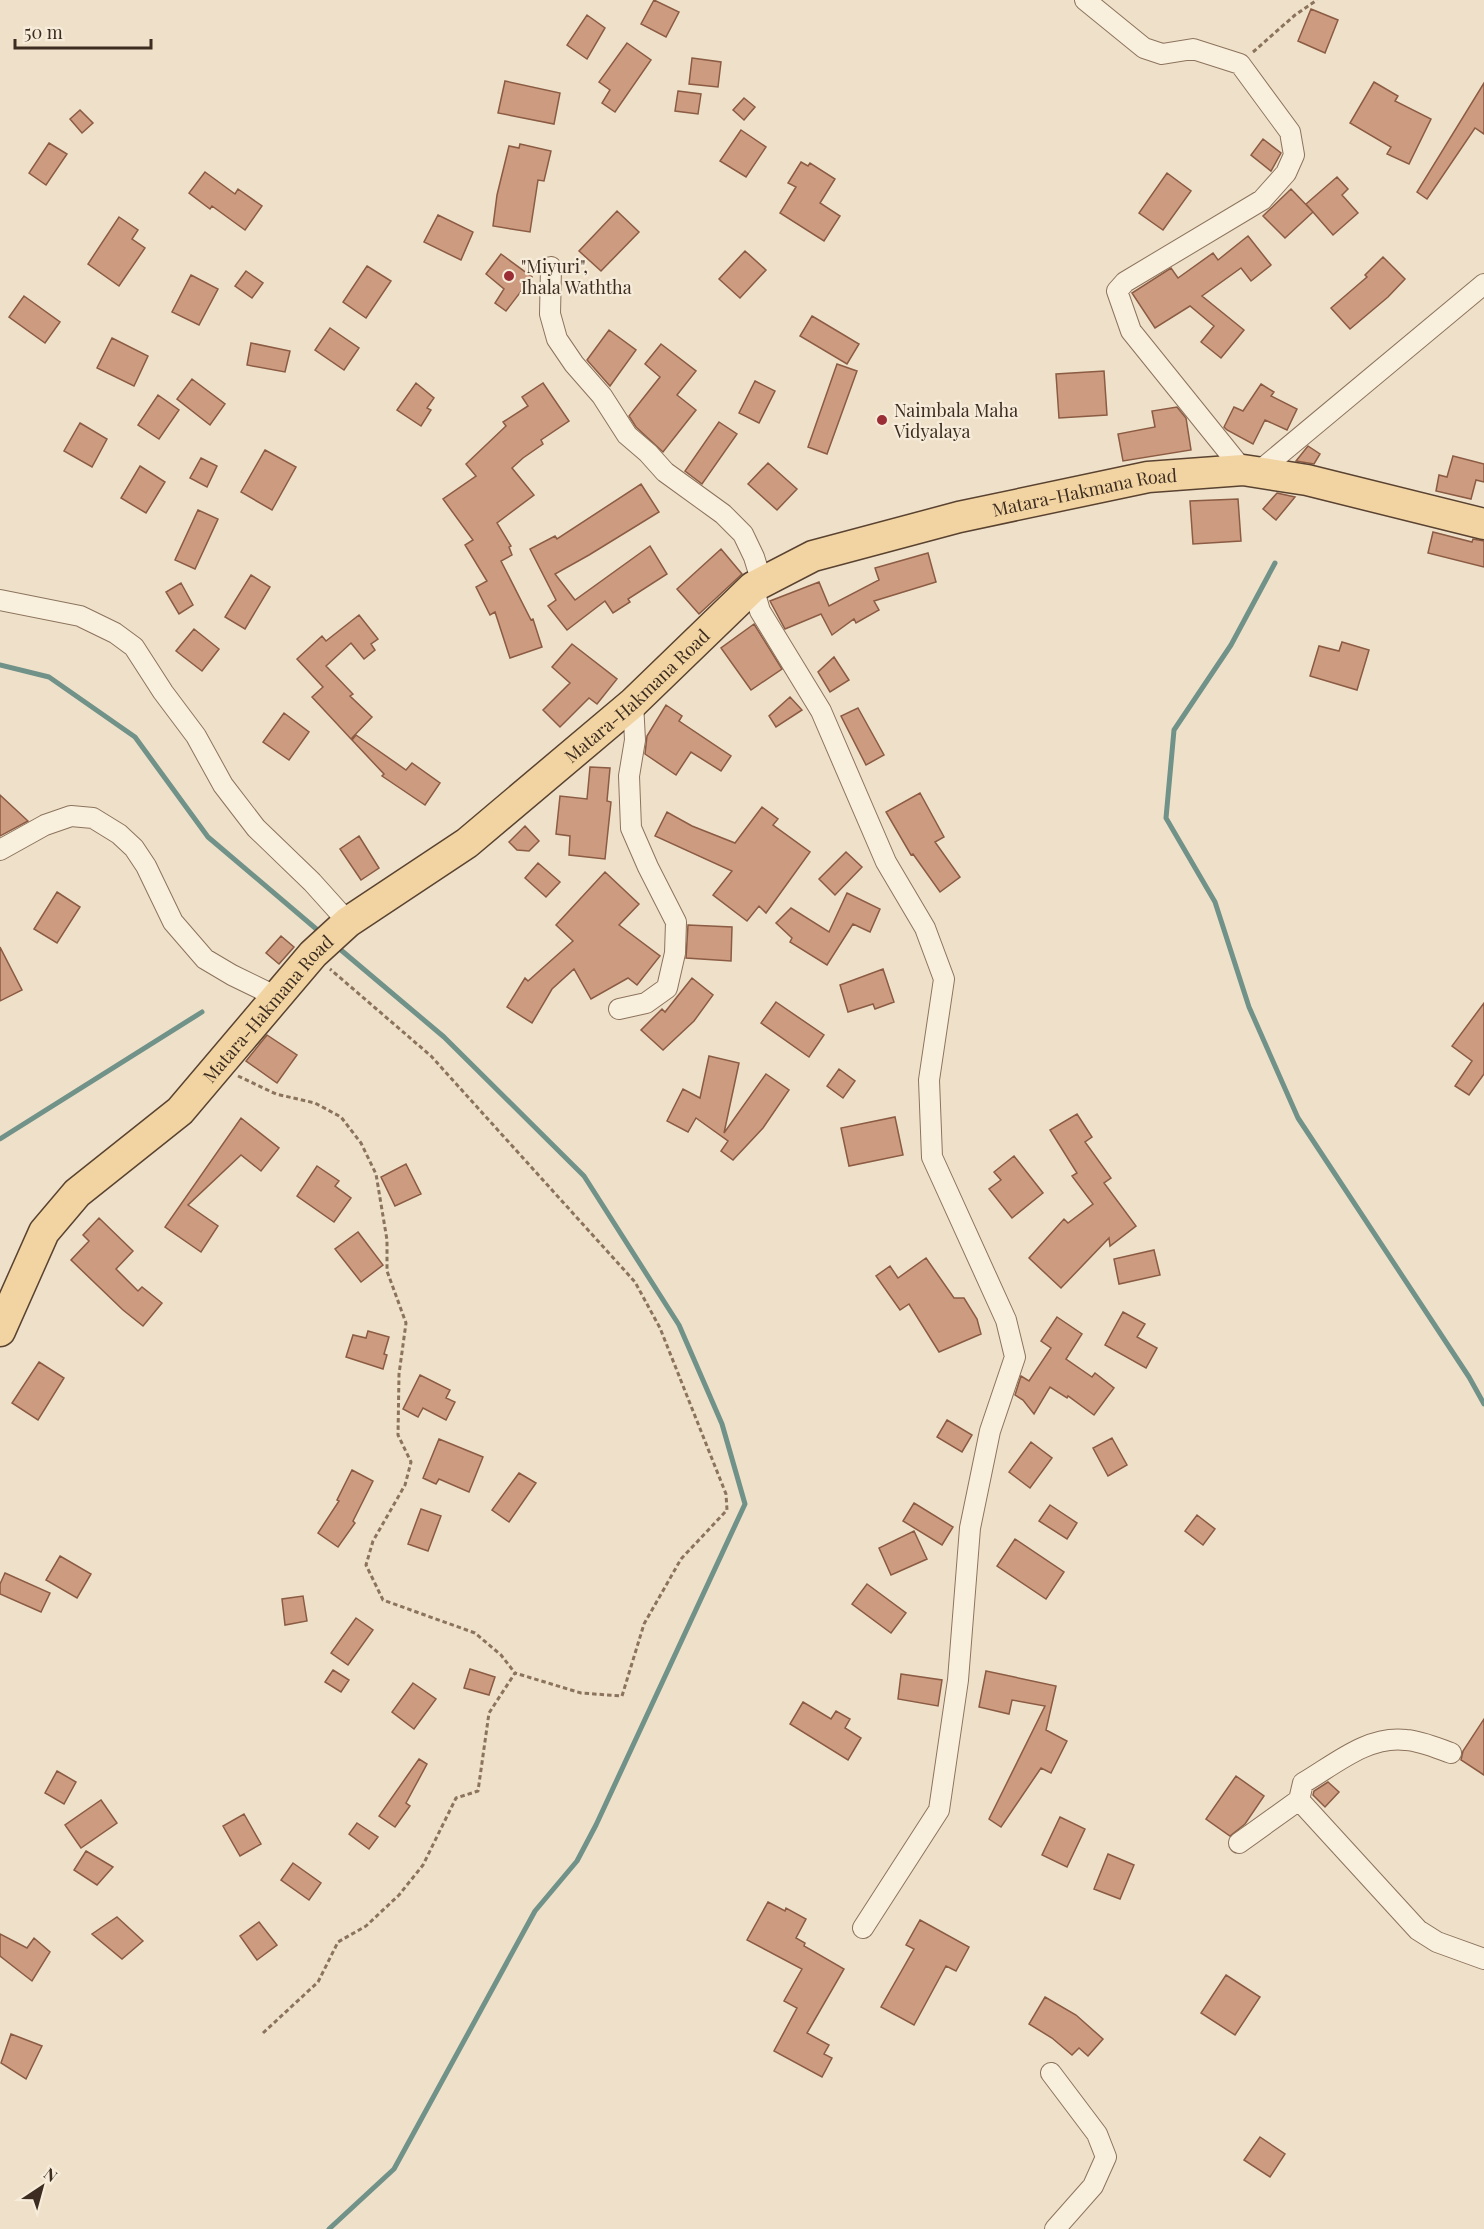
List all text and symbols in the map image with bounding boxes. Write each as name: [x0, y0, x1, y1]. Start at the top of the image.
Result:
scale bar: [15, 12, 152, 50]
text: 50 m: [24, 20, 63, 44]
place label: "Miyuri", Ihala Waththa: [521, 254, 632, 299]
marker: "Miyuri", Ihala Waththa: [502, 269, 516, 283]
place label: Naimbala Maha Vidyalaya: [893, 398, 1018, 443]
marker: Naimbala Maha Vidyalaya: [875, 413, 889, 427]
street label: Matara-Hakmana Road: [990, 463, 1178, 522]
street label: Matara-Hakmana Road: [559, 623, 715, 768]
street label: Matara-Hakmana Road: [197, 929, 339, 1088]
north arrow: [12, 2157, 72, 2217]
text: N: [40, 2163, 62, 2187]

